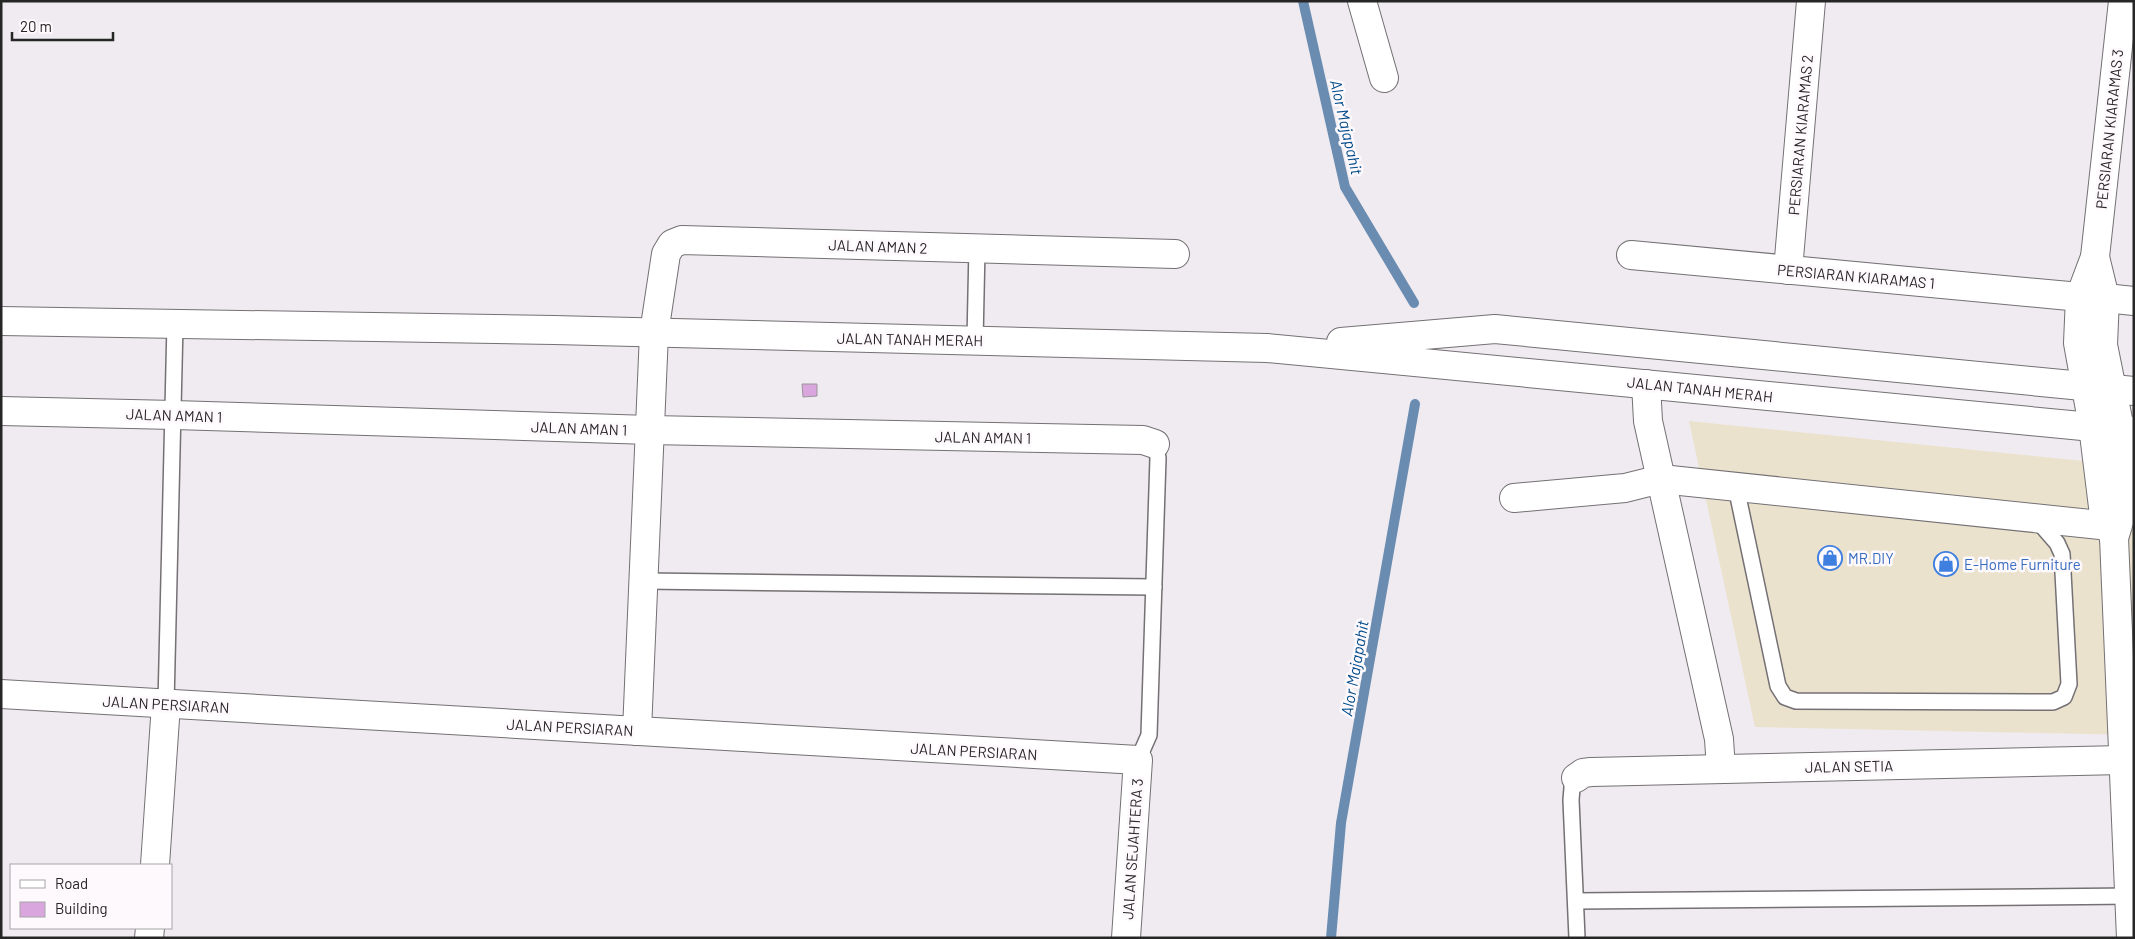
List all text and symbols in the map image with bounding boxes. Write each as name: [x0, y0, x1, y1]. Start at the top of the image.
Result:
scale bar: [12, 10, 114, 42]
text: 20 m: [20, 17, 52, 35]
street label: PERSIARAN KIARAMAS 3: [2092, 48, 2126, 210]
street label: PERSIARAN KIARAMAS 2: [1784, 54, 1816, 216]
water label: Alor Majapahit: [1327, 78, 1367, 177]
street label: JALAN AMAN 2: [828, 235, 928, 257]
street label: PERSIARAN KIARAMAS 1: [1776, 260, 1936, 292]
street label: JALAN TANAH MERAH: [837, 329, 983, 349]
street label: JALAN TANAH MERAH: [1626, 372, 1774, 406]
street label: JALAN AMAN 1: [126, 404, 222, 426]
street label: JALAN AMAN 1: [531, 417, 627, 439]
street label: JALAN AMAN 1: [935, 427, 1031, 447]
shop icon: MR.DIY: [1817, 545, 1843, 571]
place label: MR.DIY: [1848, 549, 1894, 567]
shop icon: E-Home Furniture: [1933, 551, 1959, 577]
place label: E-Home Furniture: [1964, 555, 2081, 573]
water label: Alor Majapahit: [1336, 618, 1372, 717]
street label: JALAN PERSIARAN: [102, 692, 230, 716]
street label: JALAN PERSIARAN: [506, 715, 634, 739]
street label: JALAN PERSIARAN: [910, 739, 1038, 763]
street label: JALAN SETIA: [1805, 756, 1893, 776]
street label: JALAN SEJAHTERA 3: [1118, 778, 1146, 920]
legend: [10, 864, 172, 929]
text: Road: [55, 874, 88, 892]
text: Building: [55, 899, 108, 917]

